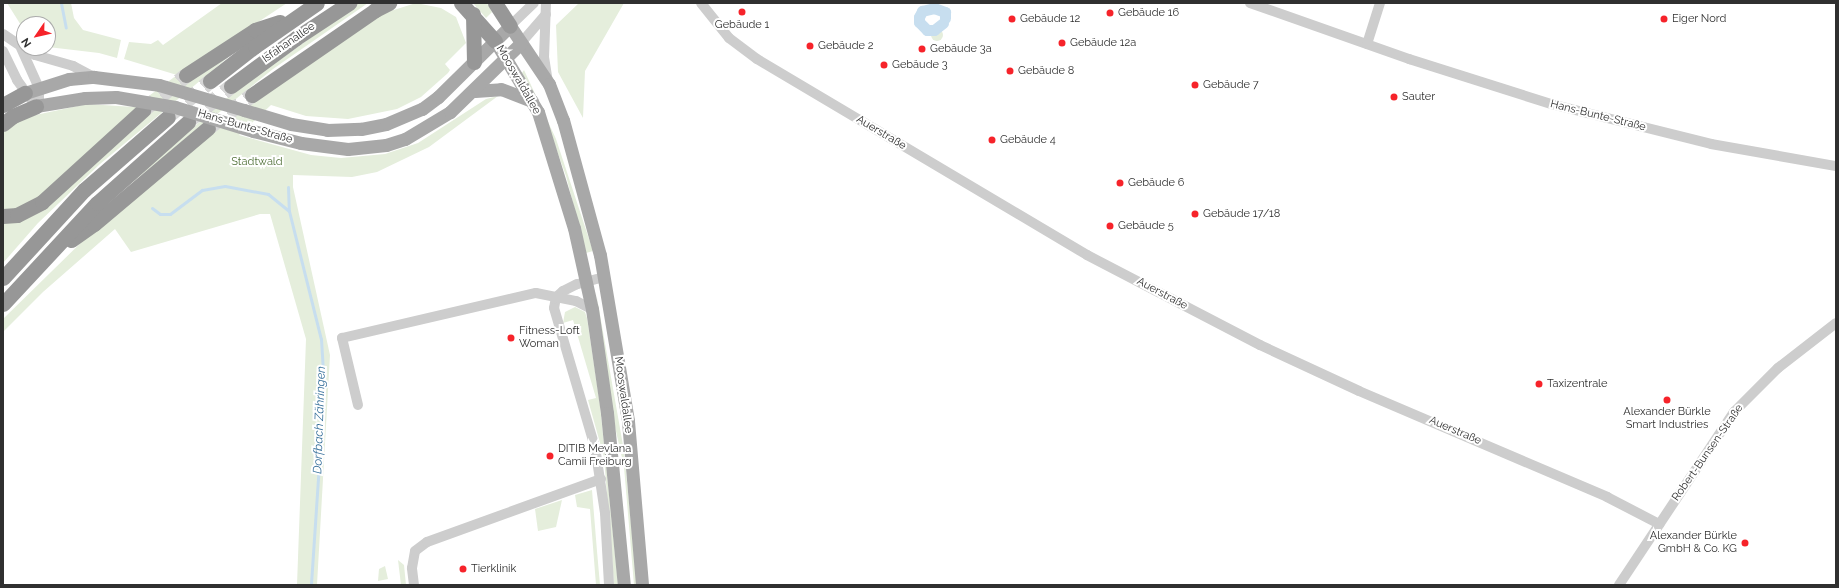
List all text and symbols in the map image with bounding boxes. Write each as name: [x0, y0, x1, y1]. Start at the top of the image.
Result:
place label: Gebäude 16: [1118, 6, 1179, 20]
marker: Gebäude 1: [737, 7, 747, 17]
marker: Gebäude 16: [1105, 8, 1115, 18]
place label: Gebäude 12: [1020, 12, 1080, 26]
place label: Eiger Nord: [1672, 12, 1727, 26]
marker: Gebäude 12: [1007, 14, 1017, 24]
marker: Eiger Nord: [1659, 14, 1669, 24]
north arrow: [16, 16, 56, 56]
place label: Gebäude 1: [715, 18, 769, 32]
street label: Isfahanallee: [260, 20, 318, 66]
text: N: [19, 35, 34, 50]
place label: Gebäude 12a: [1070, 36, 1136, 50]
marker: Gebäude 12a: [1057, 38, 1067, 48]
place label: Gebäude 2: [818, 39, 873, 53]
marker: Gebäude 2: [805, 41, 815, 51]
place label: Gebäude 3a: [930, 42, 992, 56]
street label: Mooswaldallee: [493, 43, 543, 117]
marker: Gebäude 3a: [917, 44, 927, 54]
place label: Gebäude 3: [892, 58, 948, 72]
marker: Gebäude 3: [879, 60, 889, 70]
place label: Gebäude 8: [1018, 64, 1074, 78]
marker: Gebäude 8: [1005, 66, 1015, 76]
place label: Gebäude 7: [1203, 78, 1259, 92]
marker: Gebäude 7: [1190, 80, 1200, 90]
place label: Sauter: [1402, 90, 1435, 104]
marker: Sauter: [1389, 92, 1399, 102]
street label: Hans-Bunte-Straße: [1549, 98, 1647, 134]
street label: Hans-Bunte-Straße: [196, 107, 294, 147]
street label: Auerstraße: [854, 113, 908, 153]
place label: Gebäude 4: [1000, 133, 1056, 147]
marker: Gebäude 4: [987, 135, 997, 145]
park label: Stadtwald: [231, 155, 283, 169]
place label: Gebäude 6: [1128, 176, 1184, 190]
marker: Gebäude 6: [1115, 178, 1125, 188]
place label: Gebäude 17/18: [1203, 207, 1280, 221]
marker: Gebäude 17/18: [1190, 209, 1200, 219]
place label: Gebäude 5: [1118, 219, 1174, 233]
marker: Gebäude 5: [1105, 221, 1115, 231]
street label: Auerstraße: [1134, 275, 1190, 313]
place label: Fitness-Loft Woman: [519, 325, 580, 351]
marker: Fitness-Loft Woman: [506, 333, 516, 343]
street label: Mooswaldallee: [611, 356, 635, 434]
water label: Dorfbach Zähringen: [311, 366, 329, 474]
place label: Taxizentrale: [1547, 377, 1608, 391]
marker: Taxizentrale: [1534, 379, 1544, 389]
marker: Alexander Bürkle Smart Industries: [1662, 395, 1672, 405]
street label: Robert-Bunsen-Straße: [1670, 402, 1746, 504]
place label: Alexander Bürkle Smart Industries: [1623, 406, 1711, 432]
street label: Auerstraße: [1427, 414, 1483, 448]
place label: DITIB Mevlana Camii Freiburg: [558, 443, 632, 469]
marker: DITIB Mevlana Camii Freiburg: [545, 451, 555, 461]
place label: Alexander Bürkle GmbH & Co. KG: [1649, 530, 1737, 556]
marker: Alexander Bürkle GmbH & Co. KG: [1740, 538, 1750, 548]
place label: Tierklinik: [471, 562, 516, 576]
marker: Tierklinik: [458, 564, 468, 574]

